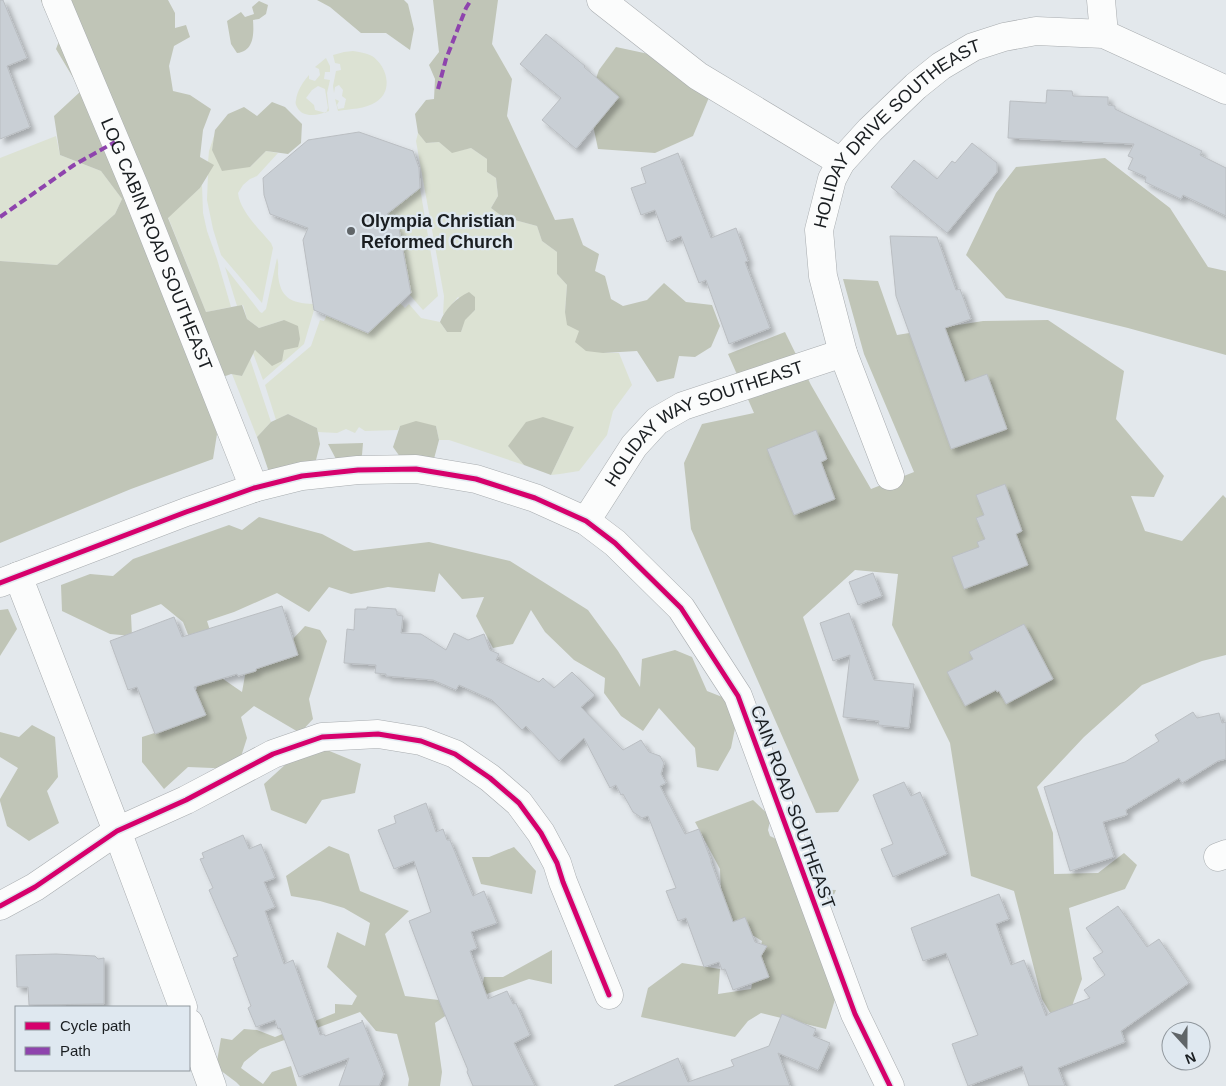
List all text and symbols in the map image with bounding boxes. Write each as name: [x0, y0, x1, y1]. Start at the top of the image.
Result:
street label: HOLIDAY DRIVE SOUTHEAST: [810, 35, 983, 230]
street label: LOG CABIN ROAD SOUTHEAST: [97, 115, 216, 373]
place label: Olympia Christian Reformed Church: [361, 211, 515, 252]
marker: Olympia Christian Reformed Church: [345, 225, 357, 237]
street label: HOLIDAY WAY SOUTHEAST: [601, 357, 806, 490]
street label: CAIN ROAD SOUTHEAST: [747, 703, 839, 911]
legend: [15, 1006, 190, 1071]
text: Cycle path: [60, 1017, 131, 1034]
north arrow: [1161, 1021, 1211, 1071]
text: Path: [60, 1042, 91, 1059]
text: N: [1183, 1049, 1198, 1067]

